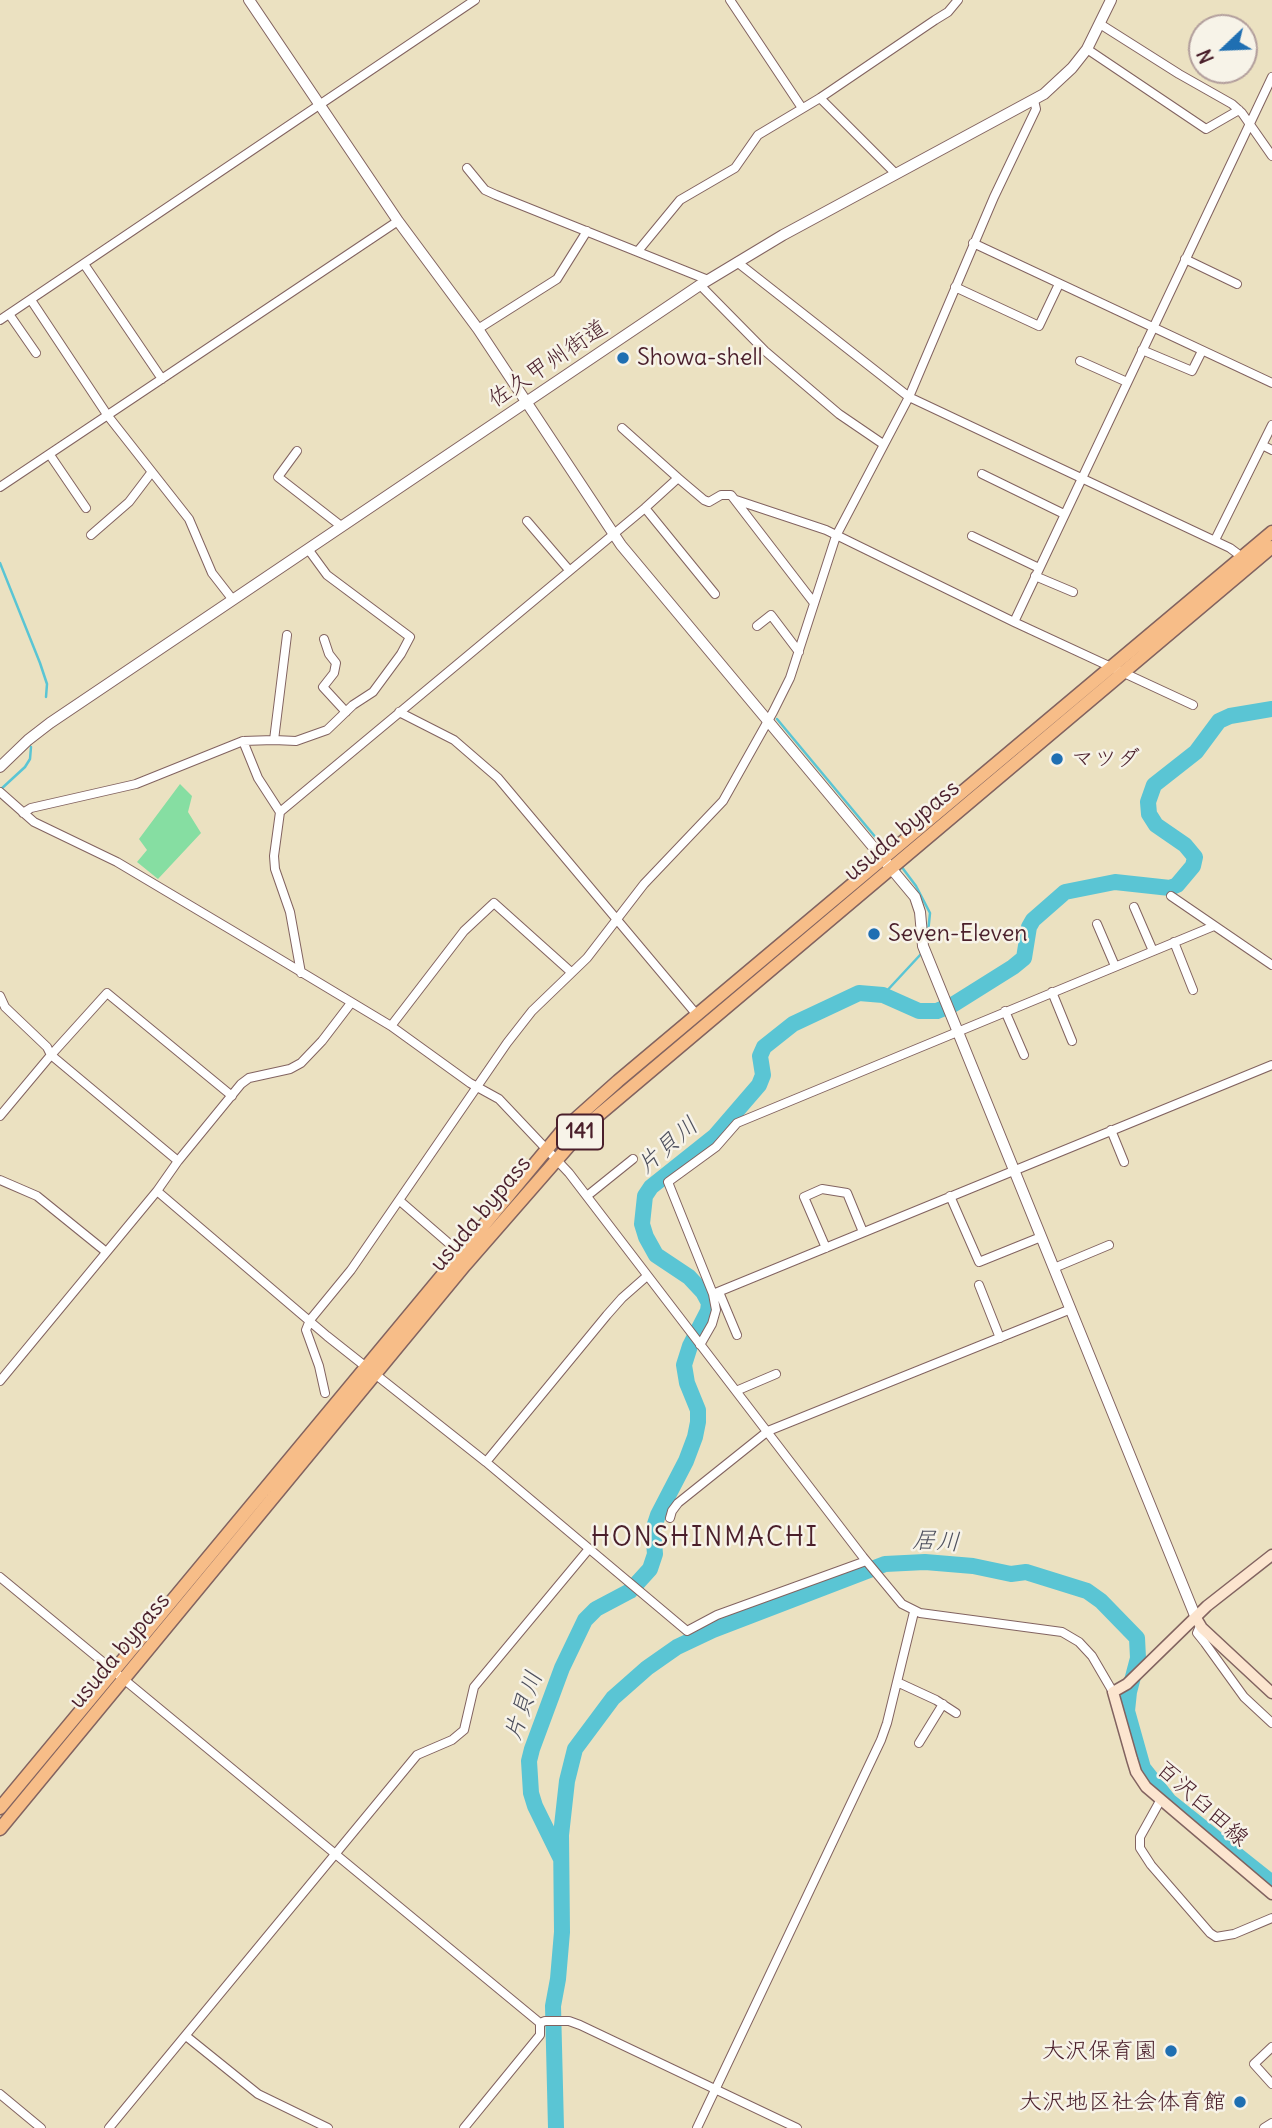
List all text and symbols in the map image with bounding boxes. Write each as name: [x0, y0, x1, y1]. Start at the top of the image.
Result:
north arrow: [1188, 14, 1258, 84]
text: N: [1192, 46, 1219, 67]
street label: 佐久甲州街道: [483, 314, 613, 414]
place label: Showa-shell: [637, 344, 763, 372]
marker: Showa-shell: [615, 350, 631, 366]
place label: マツダ: [1071, 745, 1140, 773]
marker: マツダ: [1049, 751, 1065, 767]
street label: usuda bypass: [839, 775, 965, 887]
place label: Seven-Eleven: [888, 920, 1028, 948]
marker: Seven-Eleven: [866, 926, 882, 942]
water label: 片貝川: [631, 1112, 705, 1180]
road number: 141: [557, 1114, 603, 1150]
street label: usuda bypass: [425, 1151, 537, 1277]
district label: HONSHINMACHI: [593, 1523, 817, 1555]
water label: 居川: [911, 1526, 961, 1558]
street label: usuda bypass: [64, 1588, 176, 1714]
water label: 片貝川: [499, 1667, 549, 1745]
street label: 百沢臼田線: [1150, 1755, 1254, 1853]
place label: 大沢保育園: [1042, 2037, 1157, 2065]
marker: 大沢保育園: [1163, 2043, 1179, 2059]
place label: 大沢地区社会体育館: [1019, 2088, 1226, 2116]
marker: 大沢地区社会体育館: [1232, 2094, 1248, 2110]

